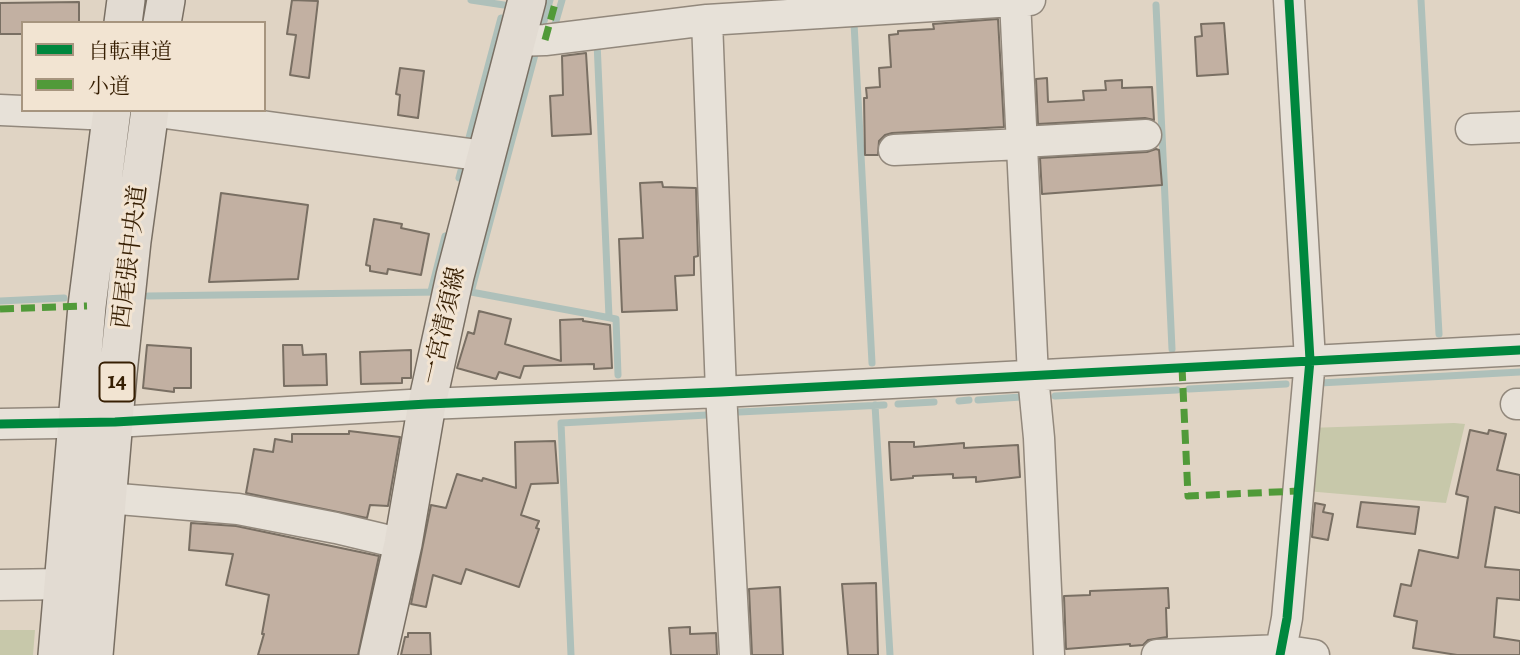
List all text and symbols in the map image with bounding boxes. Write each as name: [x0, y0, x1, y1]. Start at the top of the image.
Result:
legend: [21, 21, 266, 112]
text: 自転車道: [88, 37, 172, 65]
text: 小道: [88, 72, 130, 100]
street label: 西尾張中央道: [108, 184, 154, 330]
street label: 一宮清須線: [417, 264, 473, 388]
road number: 14: [100, 362, 134, 402]

